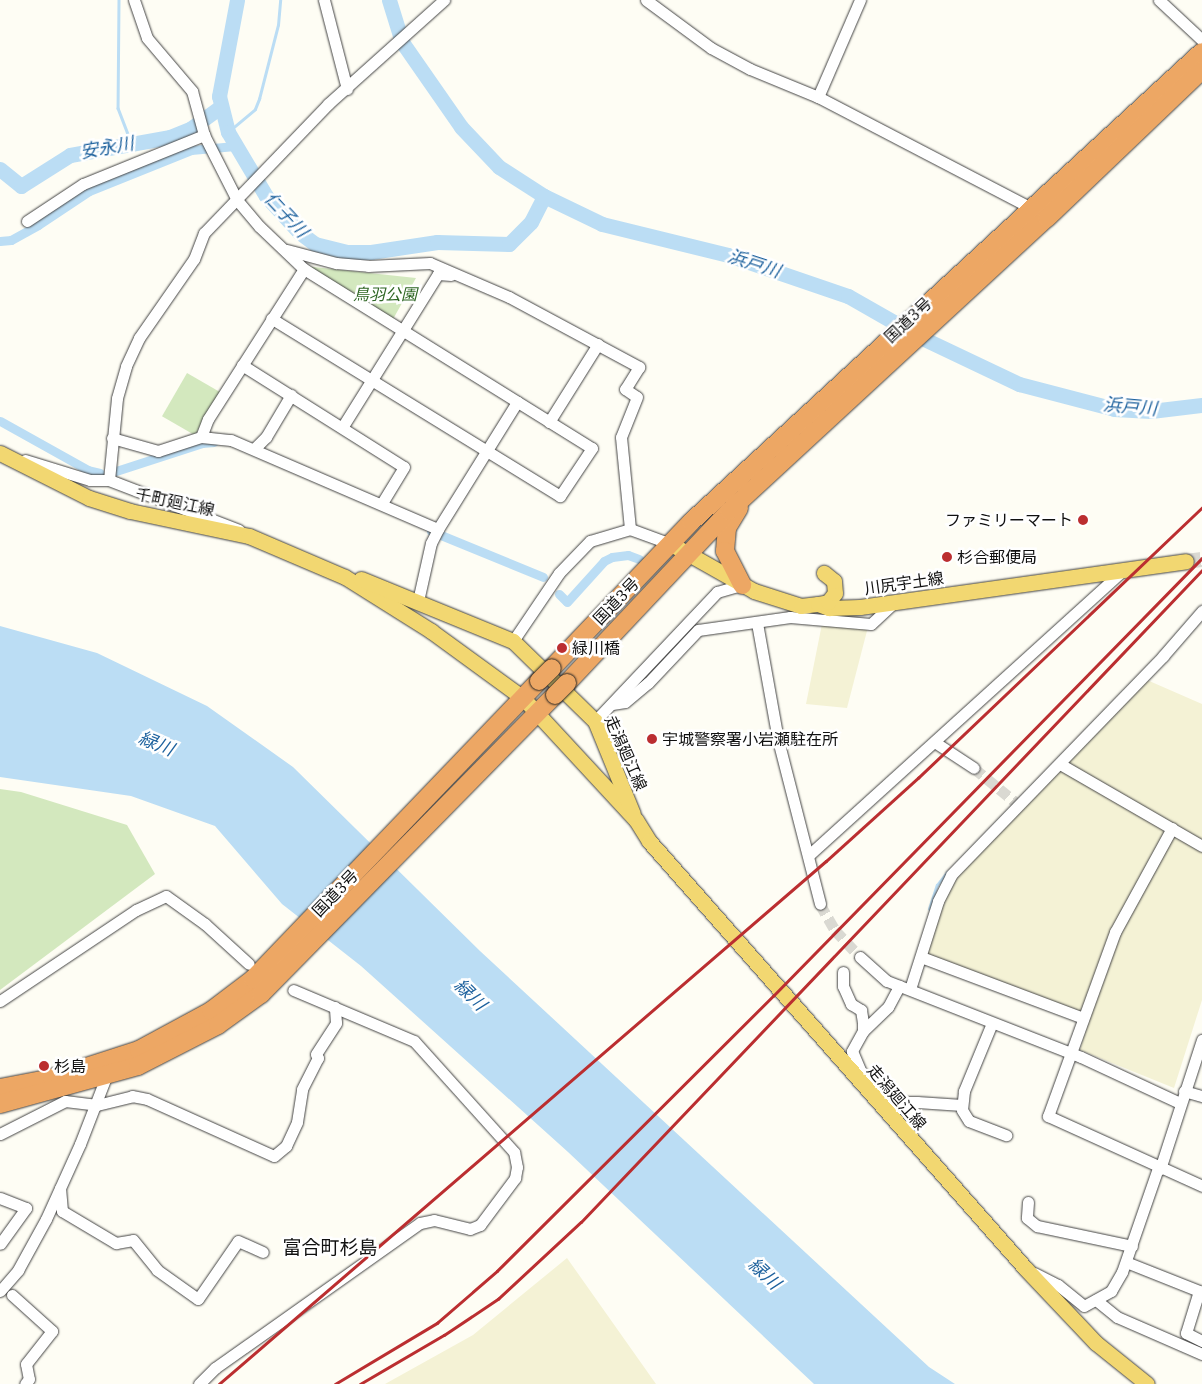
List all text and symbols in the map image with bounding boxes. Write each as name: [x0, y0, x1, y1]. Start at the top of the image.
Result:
water label: 安永川: [79, 133, 135, 163]
water label: 仁子川: [260, 188, 312, 242]
water label: 浜戸川: [725, 245, 783, 283]
park label: 鳥羽公園: [353, 284, 417, 304]
street label: 国道3号: [880, 293, 936, 347]
water label: 浜戸川: [1102, 394, 1158, 420]
street label: 千町廻江線: [134, 484, 216, 520]
place label: ファミリーマート: [945, 510, 1073, 530]
marker: ファミリーマート: [1077, 514, 1089, 526]
place label: 杉合郵便局: [957, 547, 1037, 567]
marker: 杉合郵便局: [941, 551, 953, 563]
street label: 川尻宇土線: [863, 568, 945, 598]
street label: 国道3号: [589, 574, 643, 628]
place label: 緑川橋: [572, 638, 620, 658]
marker: 緑川橋: [556, 642, 568, 654]
street label: 走潟廻江線: [601, 713, 651, 793]
water label: 緑川: [135, 727, 177, 761]
place label: 宇城警察署小岩瀬駐在所: [662, 729, 838, 749]
marker: 宇城警察署小岩瀬駐在所: [646, 733, 658, 745]
street label: 国道3号: [308, 866, 362, 920]
water label: 緑川: [450, 975, 490, 1015]
place label: 杉島: [54, 1056, 86, 1076]
marker: 杉島: [38, 1060, 50, 1072]
street label: 走潟廻江線: [864, 1061, 930, 1133]
district label: 富合町杉島: [283, 1237, 377, 1259]
water label: 緑川: [743, 1254, 785, 1294]

